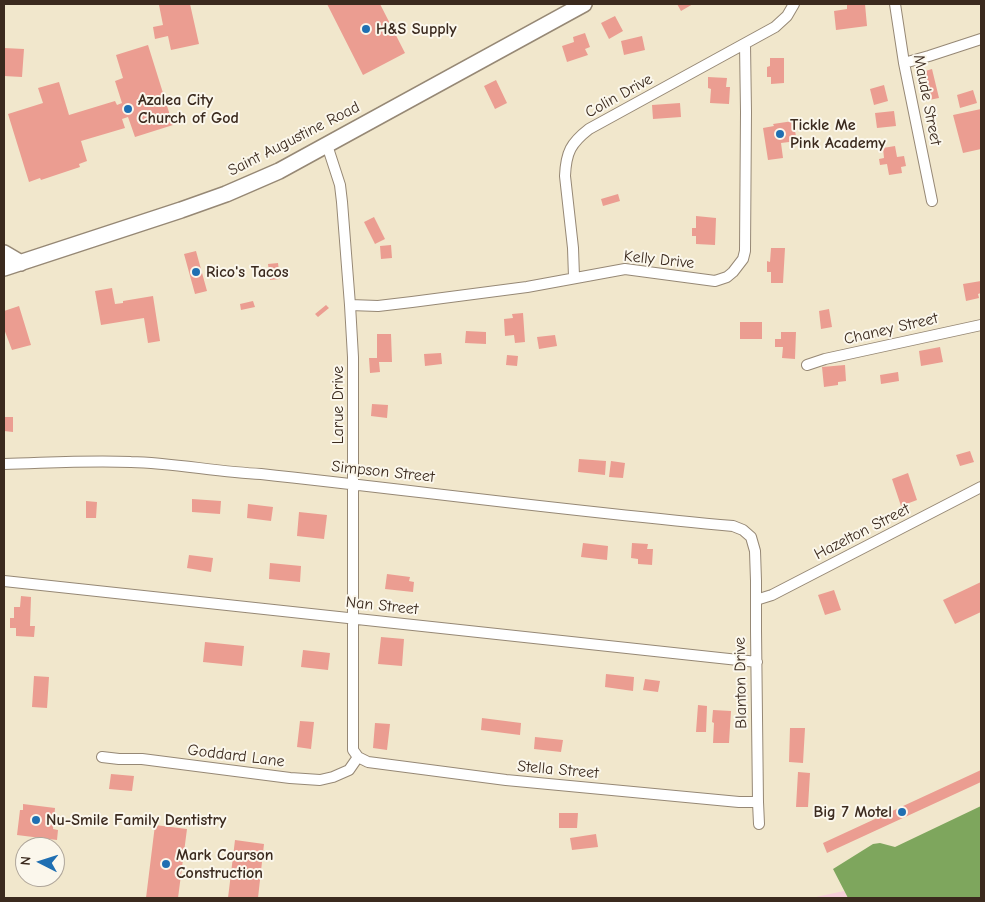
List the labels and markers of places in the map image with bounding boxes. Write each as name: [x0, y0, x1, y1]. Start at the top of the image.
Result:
place label: H&S Supply: [376, 19, 457, 39]
marker: H&S Supply: [360, 23, 372, 35]
place label: Azalea City Church of God: [138, 90, 239, 128]
marker: Azalea City Church of God: [122, 103, 134, 115]
place label: Tickle Me Pink Academy: [790, 115, 886, 153]
marker: Tickle Me Pink Academy: [774, 128, 786, 140]
place label: Rico's Tacos: [206, 262, 289, 282]
marker: Rico's Tacos: [190, 266, 202, 278]
place label: Big 7 Motel: [813, 802, 892, 822]
marker: Big 7 Motel: [896, 806, 908, 818]
place label: Nu-Smile Family Dentistry: [46, 810, 226, 830]
marker: Nu-Smile Family Dentistry: [30, 814, 42, 826]
place label: Mark Courson Construction: [176, 845, 273, 883]
marker: Mark Courson Construction: [160, 858, 172, 870]

